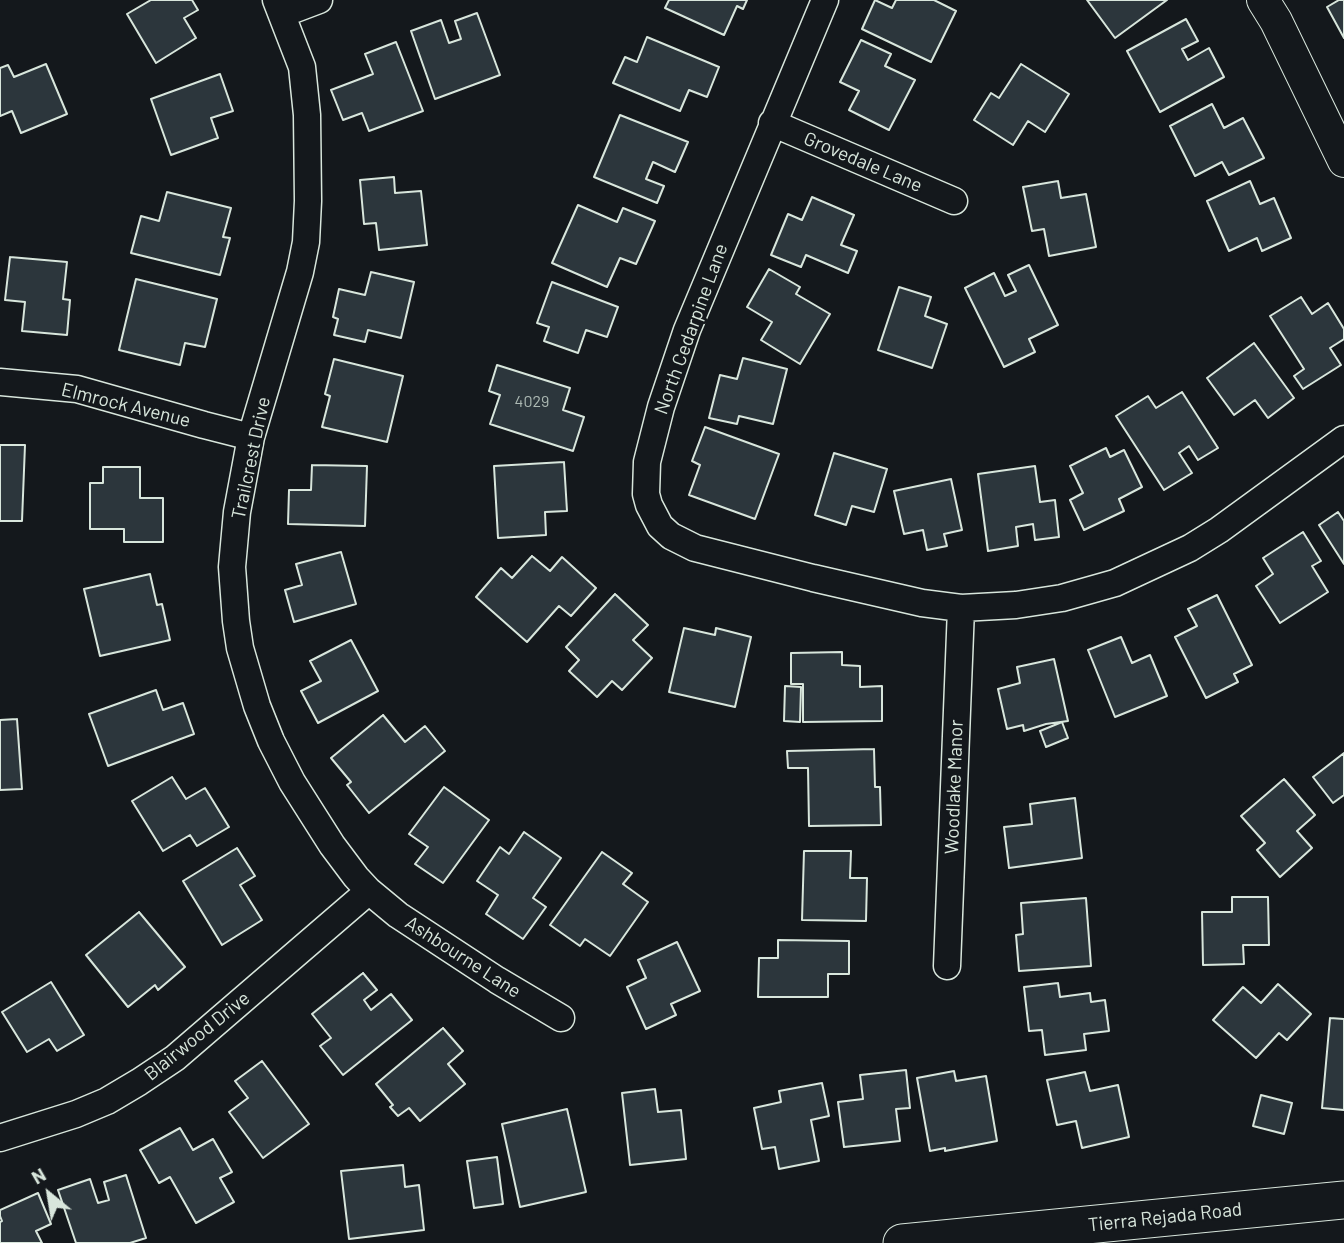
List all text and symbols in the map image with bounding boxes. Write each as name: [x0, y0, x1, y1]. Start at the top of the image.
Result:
street label: Grovedale Lane: [800, 127, 926, 197]
street label: North Cedarpine Lane: [649, 240, 733, 418]
street label: Elmrock Avenue: [59, 378, 193, 432]
house number: 4029: [515, 392, 549, 412]
street label: Trailcrest Drive: [227, 395, 275, 521]
street label: Woodlake Manor: [940, 719, 968, 855]
street label: Ashbourne Lane: [401, 911, 525, 1003]
street label: Blairwood Drive: [140, 987, 254, 1085]
north arrow: [14, 1159, 84, 1229]
text: N: [27, 1162, 49, 1189]
street label: Tierra Rejada Road: [1087, 1198, 1243, 1236]

